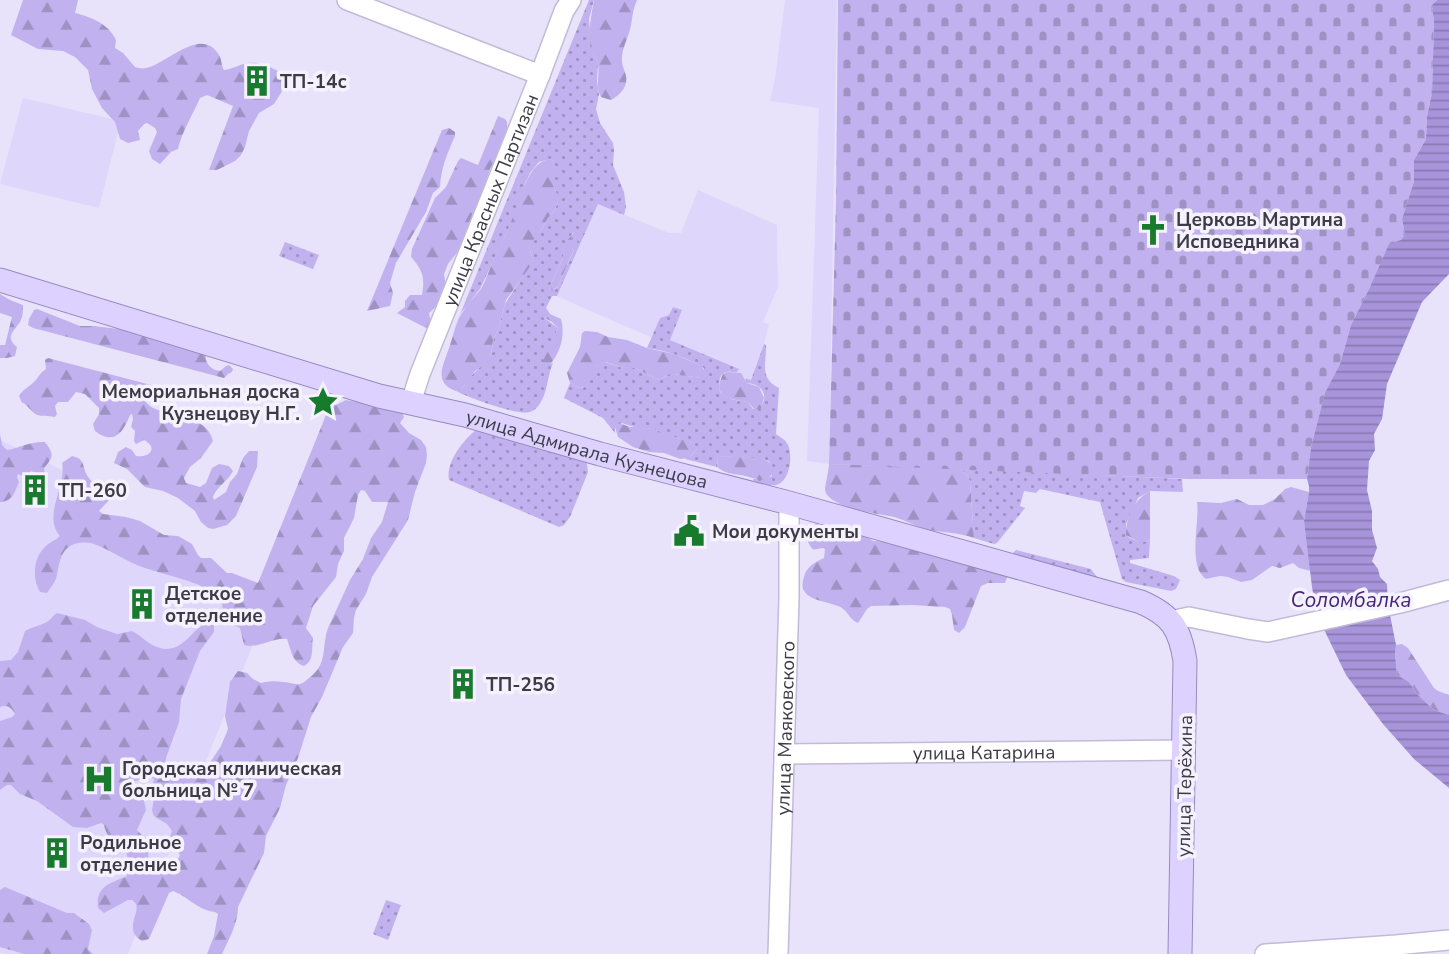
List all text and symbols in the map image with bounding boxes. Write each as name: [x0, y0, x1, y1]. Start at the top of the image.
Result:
building icon: ТП-14с: [240, 64, 274, 98]
place label: ТП-14с: [280, 69, 347, 95]
street label: улица Красных Партизан: [436, 90, 545, 310]
place label: Церковь Мартина Исповедника: [1176, 207, 1343, 255]
church icon: Церковь Мартина Исповедника: [1136, 213, 1170, 247]
place label: Мемориальная доска Кузнецову Н.Г.: [102, 379, 300, 427]
place icon: Мемориальная доска Кузнецову Н.Г.: [306, 385, 340, 419]
street label: улица Адмирала Кузнецова: [463, 404, 710, 495]
building icon: ТП-260: [18, 473, 52, 507]
place label: ТП-260: [58, 478, 127, 504]
public building icon: Мои документы: [672, 514, 706, 548]
place label: Мои документы: [712, 519, 859, 545]
place label: Детское отделение: [165, 581, 263, 629]
water label: Соломбалка: [1290, 586, 1412, 614]
building icon: Детское отделение: [125, 587, 159, 621]
street label: улица Маяковского: [770, 640, 802, 816]
building icon: ТП-256: [446, 667, 480, 701]
place label: ТП-256: [486, 672, 555, 698]
street label: улица Терёхина: [1171, 715, 1199, 857]
street label: улица Катарина: [912, 739, 1056, 767]
place label: Городская клиническая больница № 7: [122, 756, 342, 804]
hospital icon: Городская клиническая больница № 7: [82, 762, 116, 796]
place label: Родильное отделение: [80, 830, 182, 878]
building icon: Родильное отделение: [40, 836, 74, 870]

